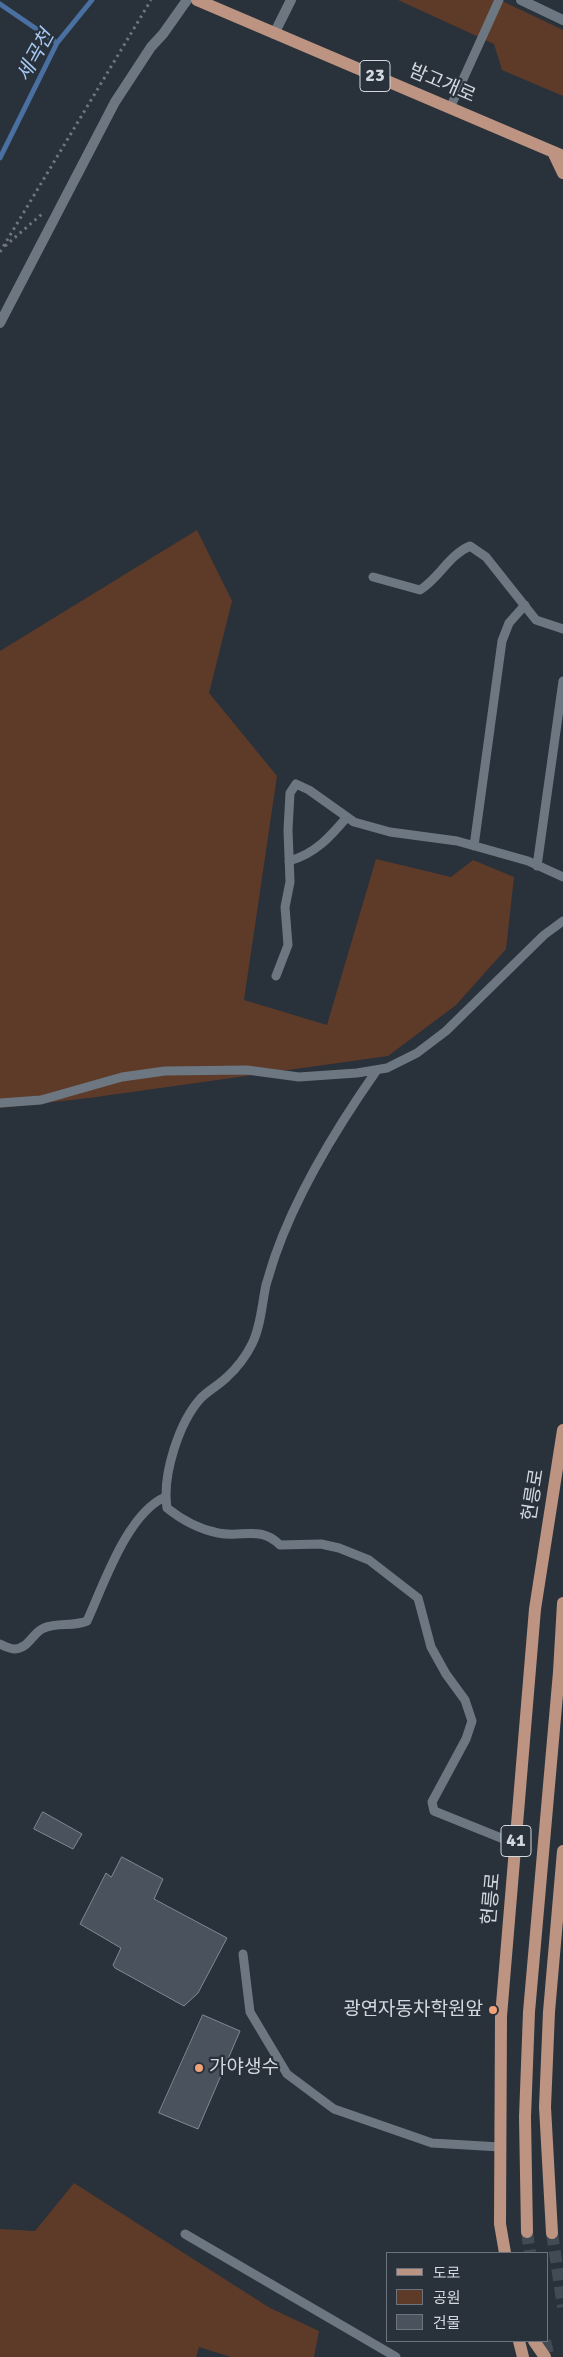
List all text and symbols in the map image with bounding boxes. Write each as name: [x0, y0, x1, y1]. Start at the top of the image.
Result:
water label: 세곡천: [12, 26, 60, 86]
road number: 23: [360, 60, 390, 92]
street label: 밤고개로: [405, 60, 479, 108]
street label: 헌릉로: [519, 1467, 549, 1523]
road number: 41: [501, 1825, 531, 1856]
street label: 헌릉로: [478, 1872, 506, 1926]
place label: 광연자동차학원앞: [343, 1999, 483, 2021]
marker: 광연자동차학원앞: [487, 2004, 499, 2016]
place label: 가야생수: [209, 2057, 279, 2079]
marker: 가야생수: [193, 2062, 205, 2074]
legend: [386, 2252, 548, 2342]
text: 도로: [433, 2264, 461, 2282]
text: 공원: [433, 2289, 461, 2307]
text: 건물: [433, 2314, 461, 2332]

